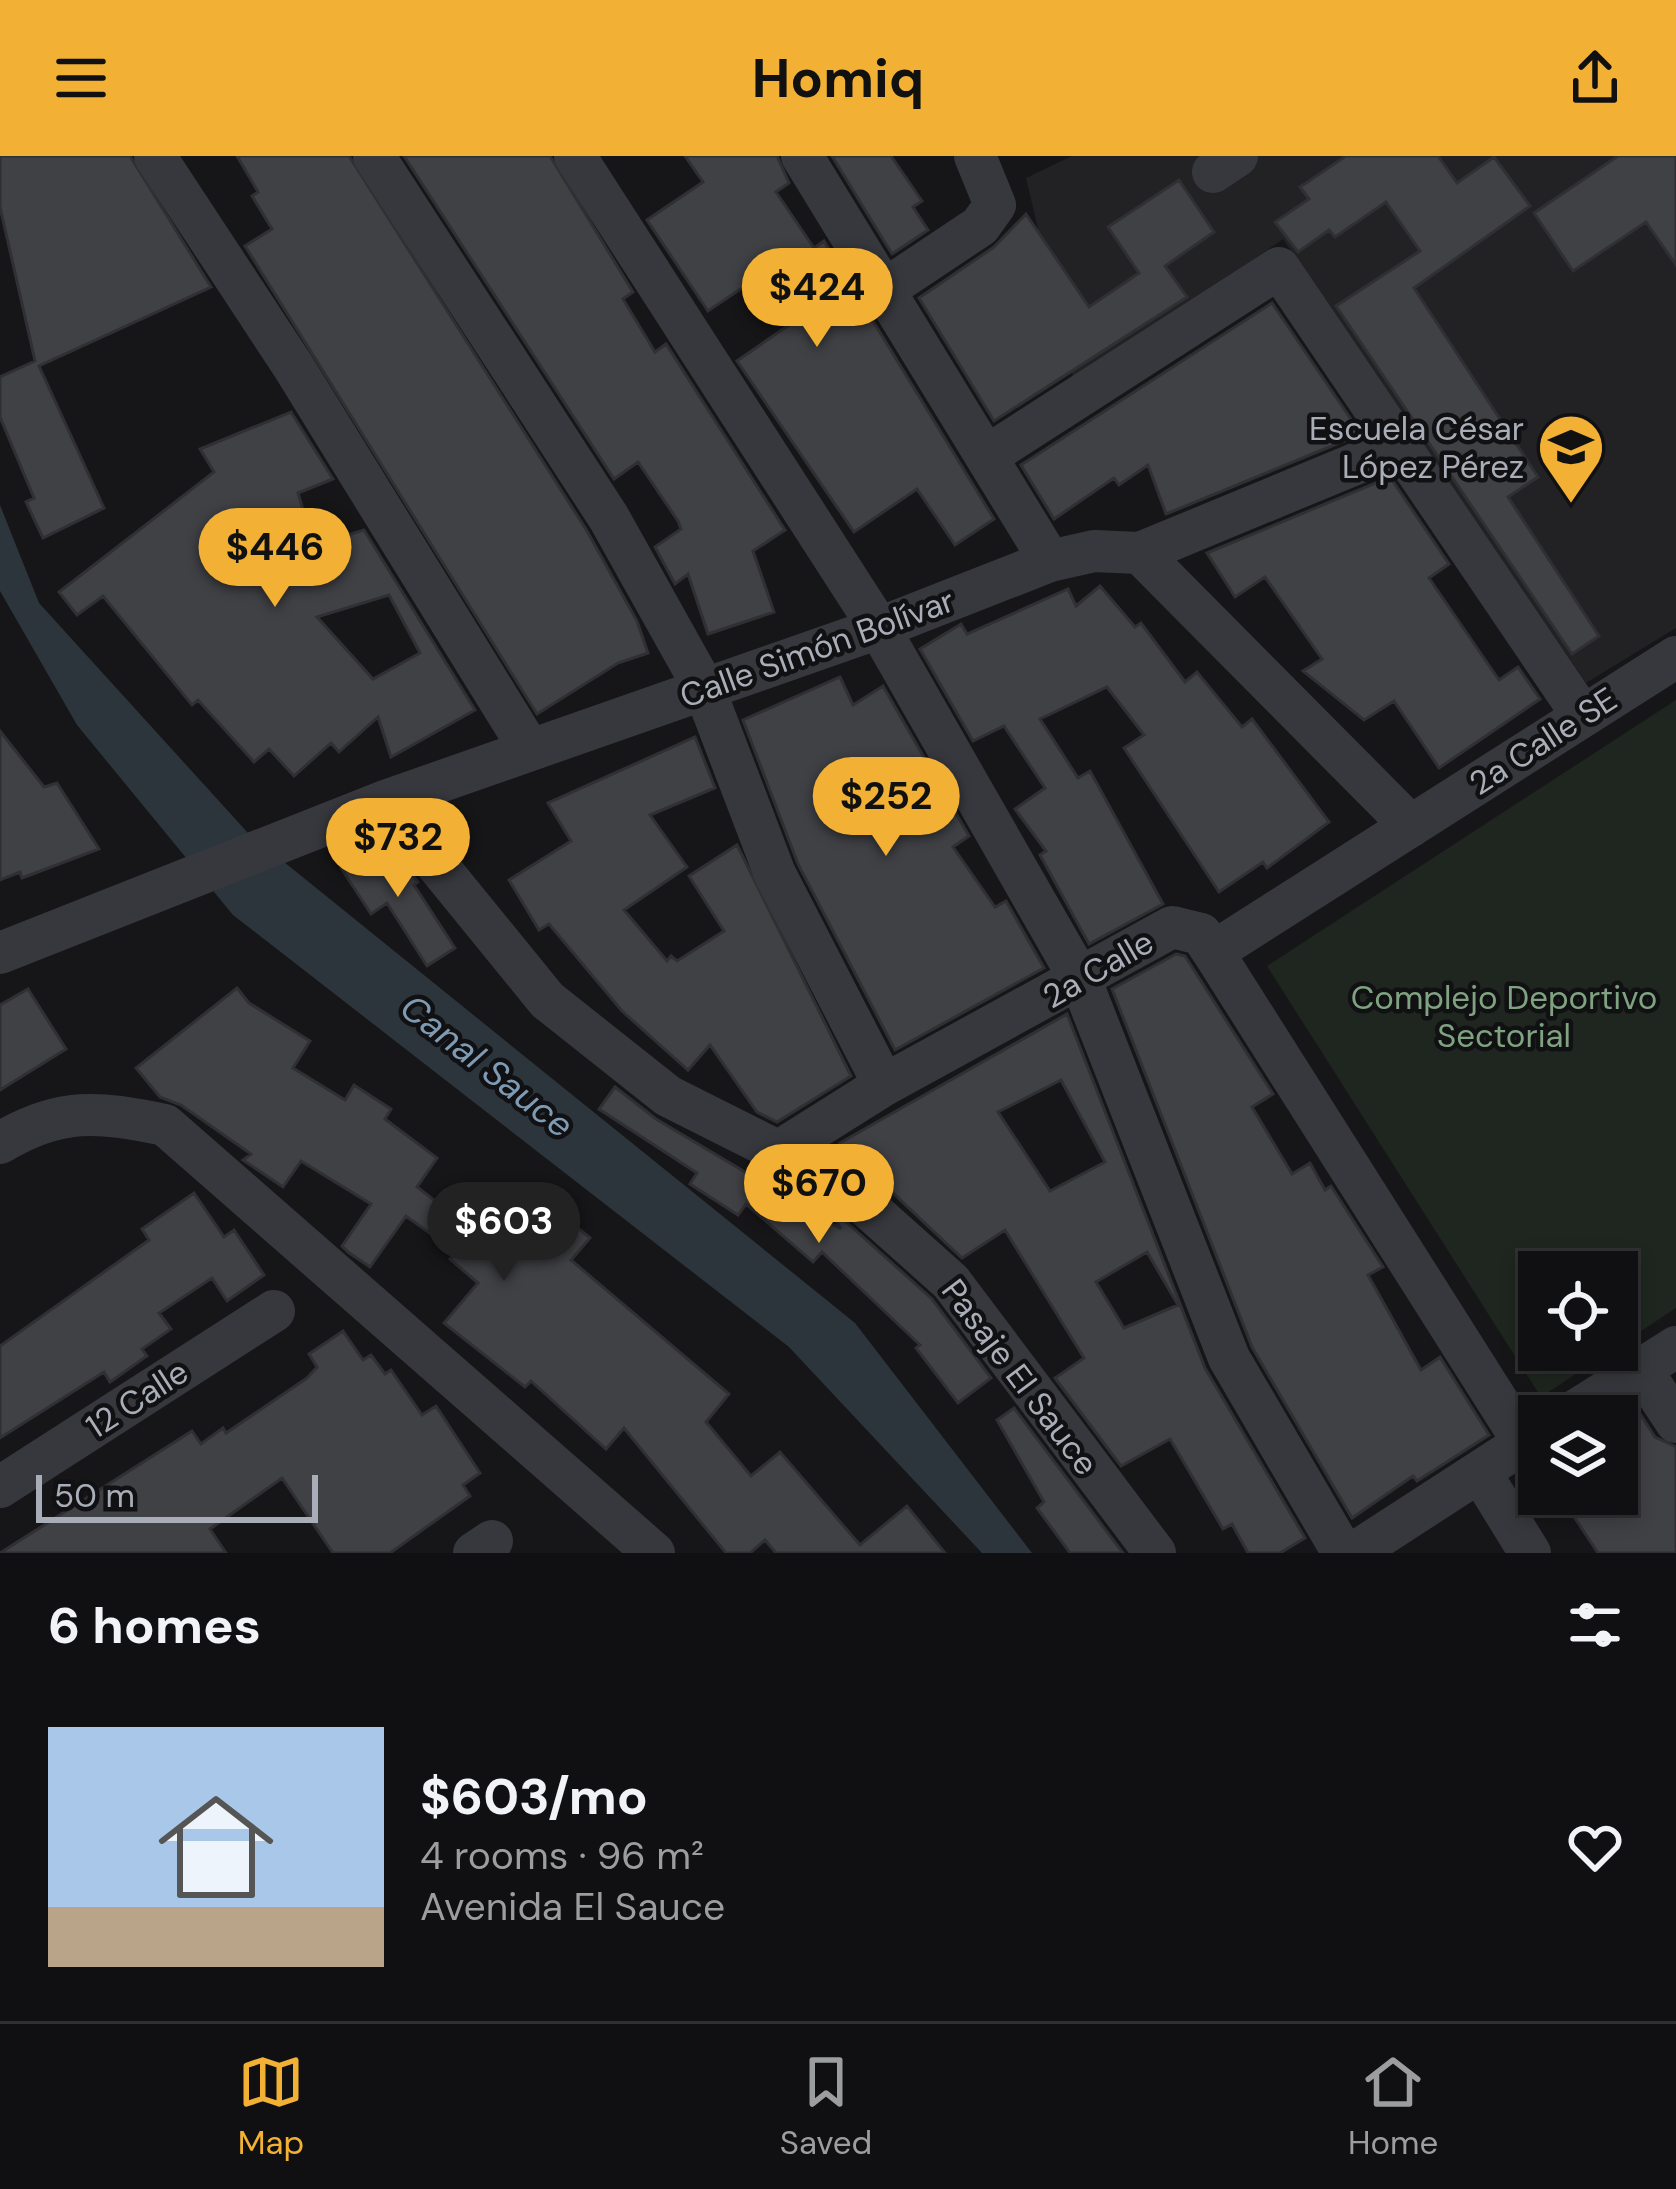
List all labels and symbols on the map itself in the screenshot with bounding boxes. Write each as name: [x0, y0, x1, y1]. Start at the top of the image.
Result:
pin: $424: [746, 248, 888, 350]
place label: Escuela César López Pérez: [1309, 407, 1524, 488]
school or university icon: Escuela César López Pérez: [1536, 412, 1606, 506]
pin: $446: [204, 508, 346, 610]
street label: Calle Simón Bolívar: [674, 578, 960, 718]
street label: 2a Calle SE: [1461, 677, 1625, 805]
pin: $252: [815, 757, 957, 859]
pin: $732: [327, 798, 469, 900]
street label: 2a Calle: [1035, 920, 1161, 1018]
park label: Complejo Deportivo Sectorial: [1351, 976, 1657, 1057]
water label: Canal Sauce: [391, 984, 583, 1148]
pin: $670: [748, 1144, 890, 1246]
pin: $603: [433, 1182, 575, 1284]
street label: Pasaje El Sauce: [932, 1270, 1108, 1484]
street label: 12 Calle: [78, 1350, 196, 1448]
scale bar: [36, 1469, 318, 1522]

